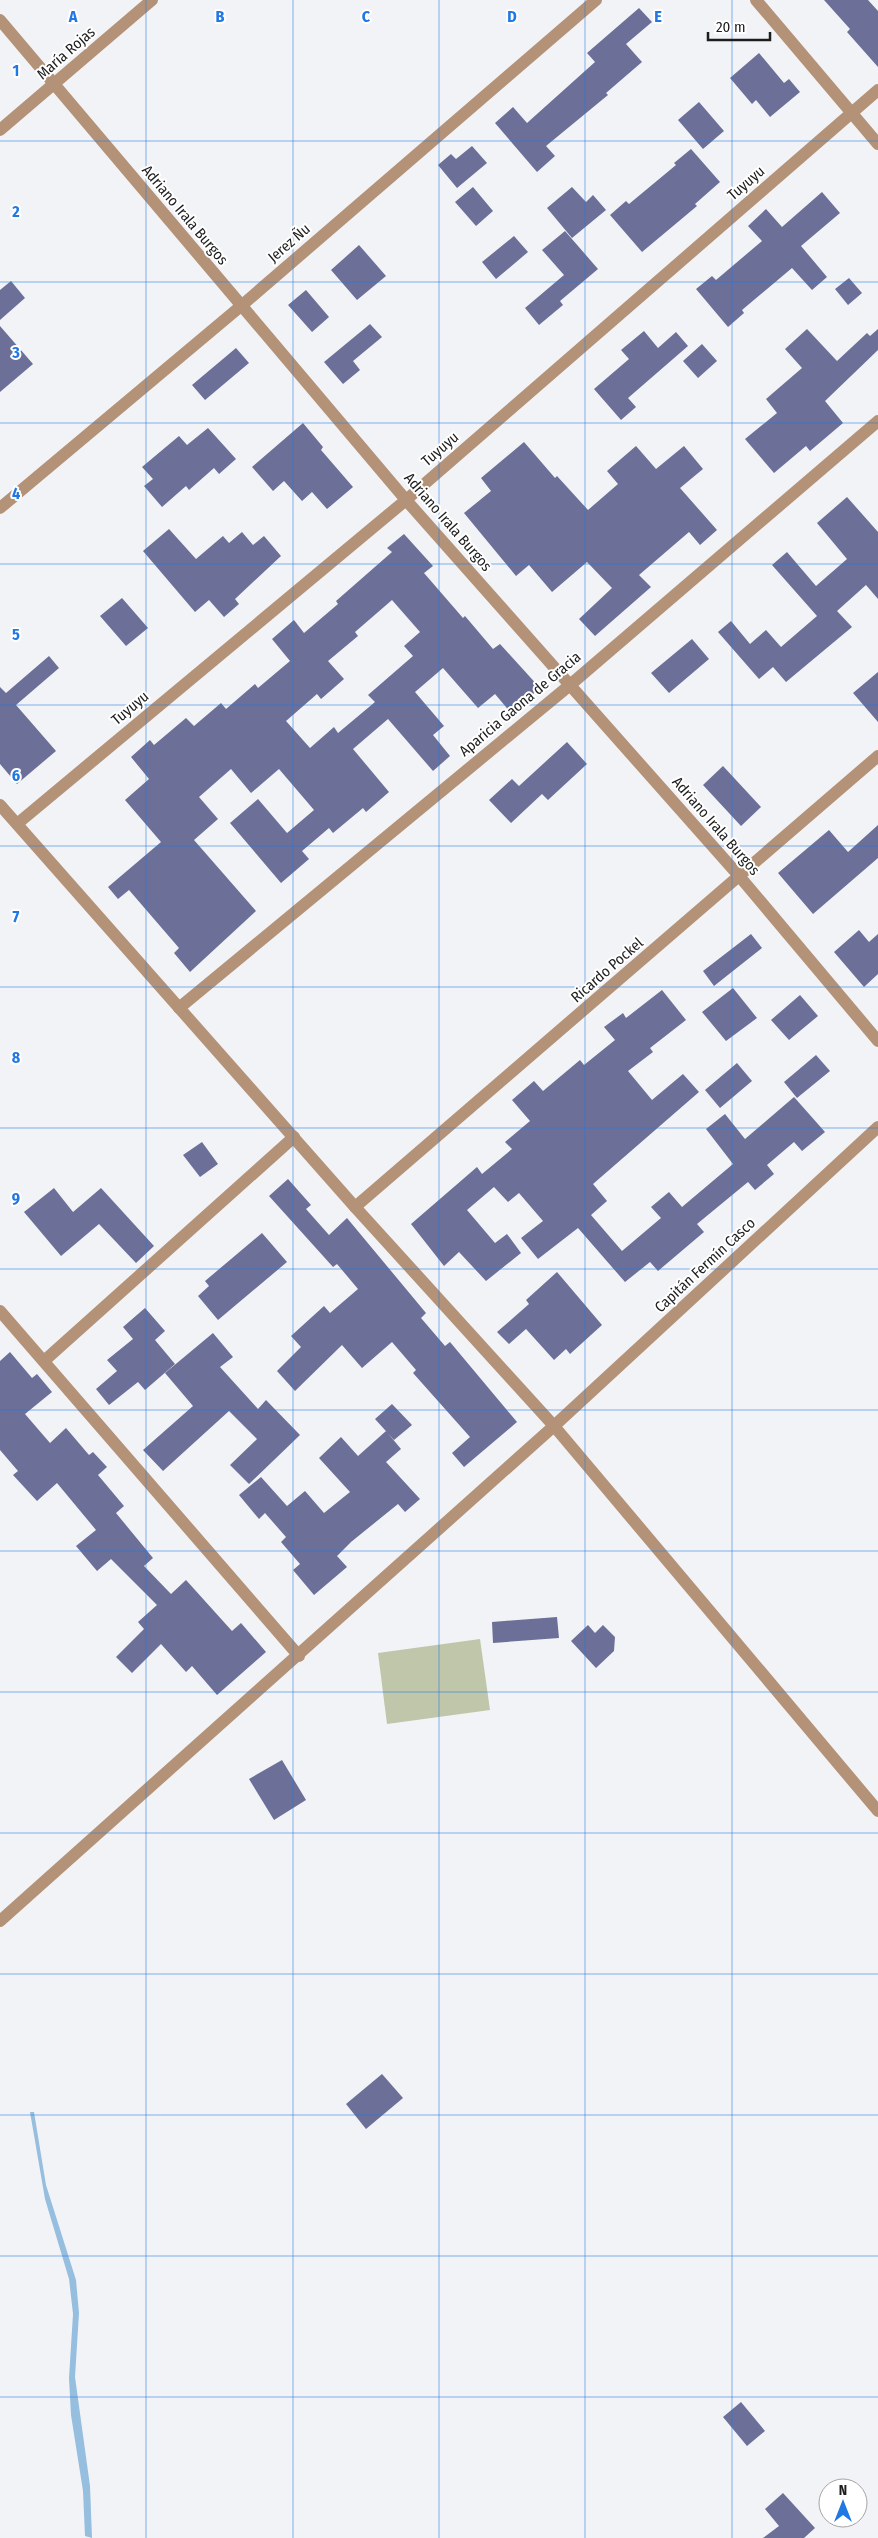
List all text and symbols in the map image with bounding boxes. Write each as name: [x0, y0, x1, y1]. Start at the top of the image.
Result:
text: A: [68, 7, 78, 26]
text: B: [216, 7, 225, 26]
text: C: [362, 7, 371, 26]
text: D: [507, 7, 517, 26]
text: E: [654, 7, 662, 26]
scale bar: [708, 10, 770, 42]
text: 20 m: [716, 18, 746, 36]
street label: María Rojas: [33, 23, 99, 83]
text: 1: [13, 61, 19, 80]
street label: Adriano Irala Burgos: [138, 162, 232, 268]
street label: Tuyuyu: [724, 162, 768, 204]
text: 2: [11, 202, 20, 221]
street label: Jerez Ñu: [264, 220, 314, 266]
text: 3: [11, 343, 20, 362]
street label: Tuyuyu: [418, 428, 462, 470]
street label: Adriano Irala Burgos: [400, 469, 496, 575]
text: 4: [12, 484, 20, 503]
text: 5: [12, 625, 20, 644]
street label: Aparicia Gaona de Gracia: [456, 648, 584, 760]
street label: Tuyuyu: [108, 687, 152, 729]
text: 6: [12, 766, 20, 785]
street label: Adriano Irala Burgos: [668, 773, 764, 879]
text: 7: [13, 907, 20, 926]
street label: Ricardo Pockel: [567, 934, 647, 1006]
text: 8: [12, 1048, 21, 1067]
text: 9: [12, 1189, 20, 1208]
street label: Capitán Fermín Casco: [651, 1214, 759, 1316]
north arrow: [818, 2478, 868, 2528]
text: N: [839, 2482, 847, 2499]

